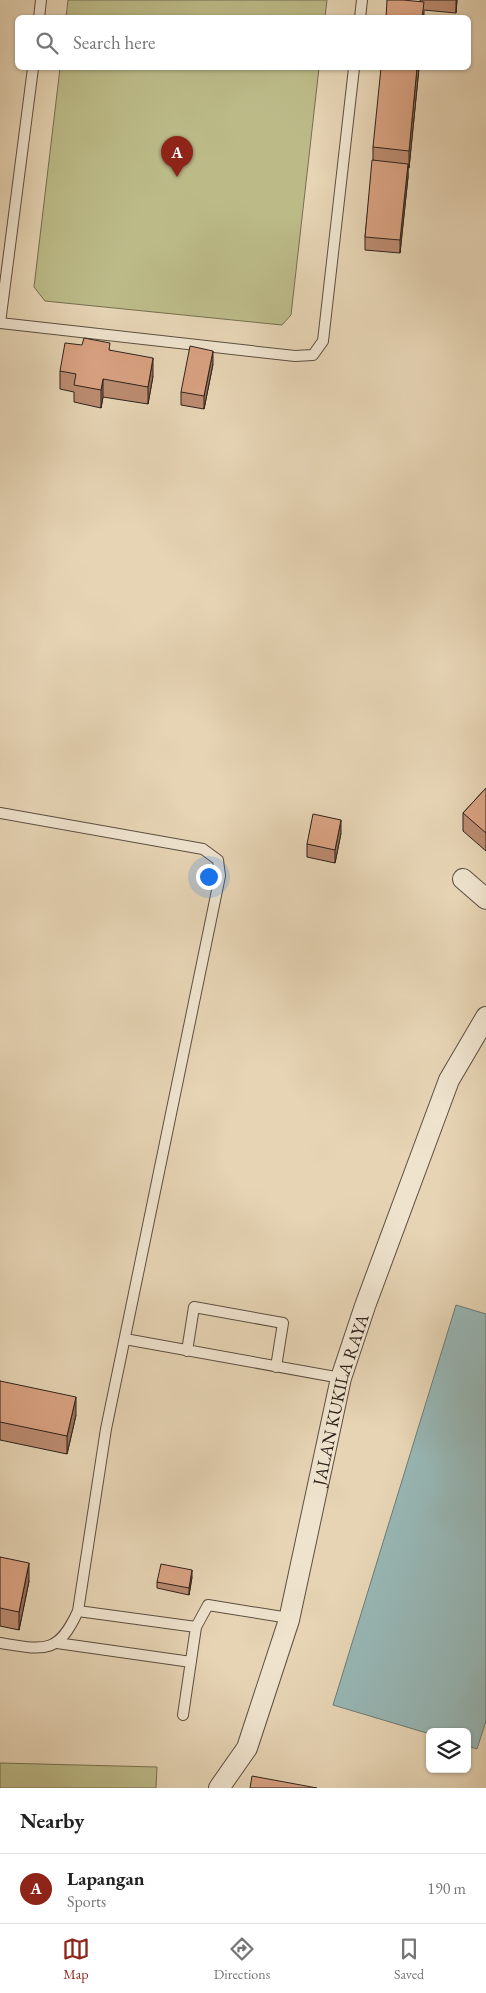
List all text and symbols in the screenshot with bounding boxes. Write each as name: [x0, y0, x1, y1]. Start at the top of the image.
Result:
search box: [15, 15, 471, 70]
icon: search: [33, 29, 61, 57]
text: Search here: [73, 30, 155, 55]
pin: A: [161, 136, 193, 177]
your location: [196, 864, 222, 890]
street label: JALAN KUKILA RAYA: [306, 1310, 373, 1489]
map controls: [426, 1728, 471, 1773]
button: layers: [426, 1728, 471, 1773]
text: Nearby: [20, 1807, 84, 1834]
text: Lapangan: [67, 1866, 145, 1891]
text: A: [30, 1878, 42, 1899]
text: 190 m: [427, 1878, 466, 1899]
text: Sports: [67, 1891, 106, 1912]
tab: Map: [62, 1935, 90, 1983]
tab: Directions: [214, 1935, 270, 1983]
tab: Saved: [394, 1935, 424, 1983]

